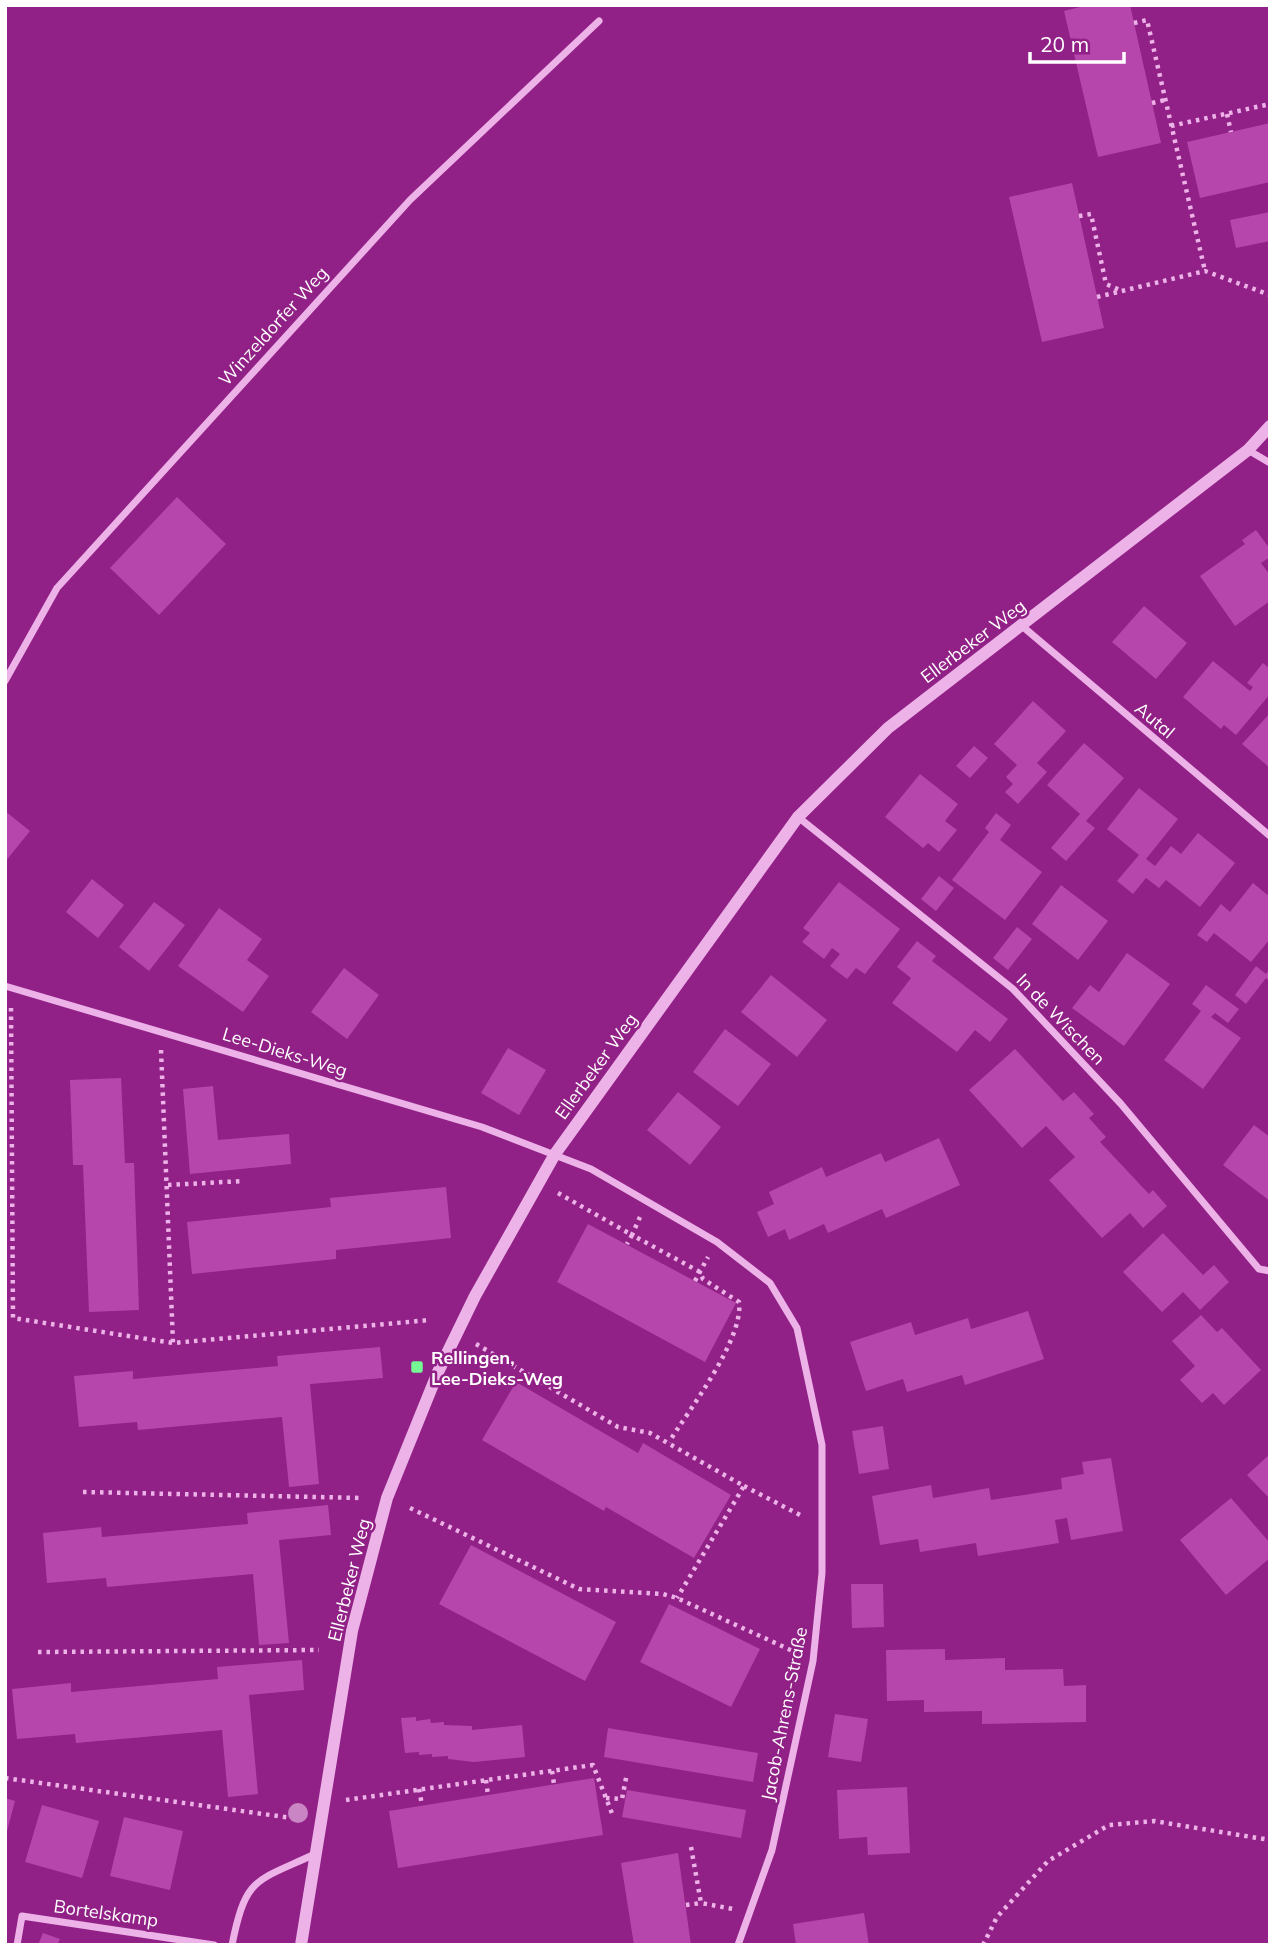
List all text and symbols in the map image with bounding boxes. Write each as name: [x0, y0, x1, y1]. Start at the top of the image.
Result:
scale bar: [1030, 21, 1124, 65]
text: 20 m: [1040, 31, 1089, 57]
street label: Winzeldorfer Weg: [213, 262, 333, 390]
street label: Ellerbeker Weg: [916, 594, 1030, 688]
street label: Autal: [1130, 697, 1180, 743]
street label: In de Wischen: [1012, 968, 1110, 1070]
street label: Ellerbeker Weg: [550, 1008, 642, 1124]
street label: Lee-Dieks-Weg: [220, 1022, 350, 1082]
place label: Rellingen, Lee-Dieks-Weg: [431, 1346, 563, 1390]
marker: Rellingen, Lee-Dieks-Weg: [409, 1359, 425, 1375]
street label: Ellerbeker Weg: [323, 1516, 375, 1644]
street label: Jacob-Ahrens-Straße: [756, 1625, 812, 1803]
street label: Bortelskamp: [52, 1894, 160, 1932]

